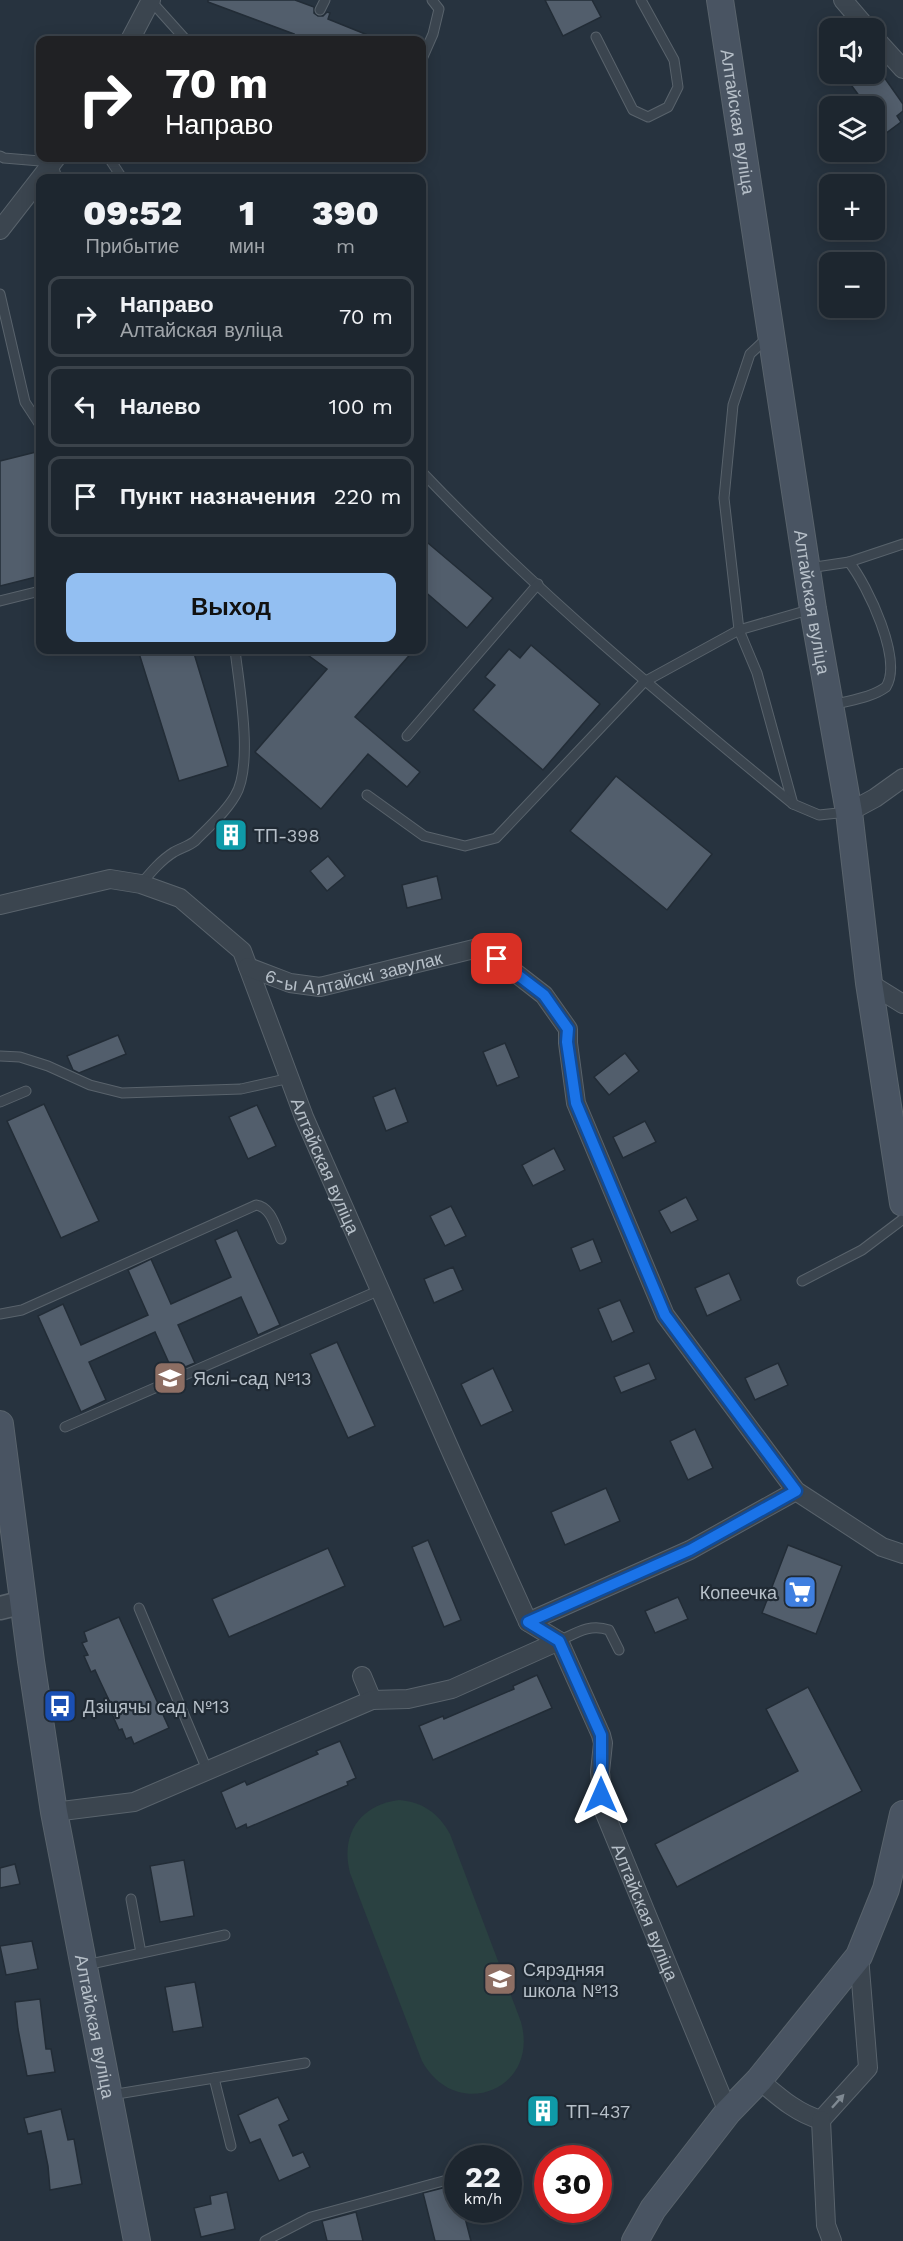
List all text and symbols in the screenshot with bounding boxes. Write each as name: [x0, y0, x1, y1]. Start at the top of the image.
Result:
map controls: [819, 18, 885, 318]
button: sound: [819, 18, 885, 84]
street label: Алтайская вуліца: [717, 48, 760, 197]
text: 70 m: [165, 59, 268, 108]
icon: right: [66, 60, 144, 138]
button: layers: [819, 96, 885, 162]
text: Направо: [165, 109, 273, 141]
button: +: [819, 174, 885, 240]
text: 09:52: [83, 192, 182, 234]
text: 1: [239, 192, 255, 234]
text: 390: [312, 192, 379, 234]
text: Прибытие: [86, 234, 180, 258]
text: мин: [229, 234, 265, 258]
text: m: [336, 234, 355, 258]
button: −: [819, 252, 885, 318]
text: Направо: [120, 292, 214, 317]
icon: right: [69, 300, 102, 333]
text: 70 m: [339, 304, 393, 329]
text: Алтайская вуліца: [120, 318, 283, 342]
icon: left: [69, 390, 102, 423]
text: Налево: [120, 394, 201, 419]
text: 100 m: [329, 394, 393, 419]
icon: arrive: [69, 480, 102, 513]
text: Пункт назначения: [120, 484, 316, 509]
text: 220 m: [334, 484, 402, 509]
street label: Алтайская вуліца: [790, 528, 835, 677]
button: Выход: [66, 573, 396, 642]
building icon: ТП-398: [213, 817, 249, 853]
place label: ТП-398: [254, 825, 320, 846]
pin: [471, 933, 522, 984]
icon: arrive: [480, 942, 513, 975]
street label: 6-ы Алтайскі завулак: [262, 947, 444, 998]
street label: Алтайская вуліца: [287, 1095, 365, 1238]
school or university icon: Яслі-сад №13: [152, 1360, 188, 1396]
place label: Яслі-сад №13: [193, 1368, 312, 1389]
supermarket icon: Копеечка: [782, 1574, 818, 1610]
place label: Копеечка: [700, 1582, 778, 1603]
bus stop icon: Дзіцячы сад №13: [42, 1688, 78, 1724]
place label: Дзіцячы сад №13: [83, 1696, 229, 1717]
position arrow: [569, 1763, 633, 1827]
street label: Алтайская вуліца: [608, 1840, 683, 1984]
street label: Алтайская вуліца: [71, 1952, 120, 2101]
place label: Сярэдняя школа №13: [523, 1959, 619, 2001]
school or university icon: Сярэдняя школа №13: [482, 1961, 518, 1997]
building icon: ТП-437: [525, 2093, 561, 2129]
one-way arrow: [831, 2093, 845, 2108]
place label: ТП-437: [566, 2101, 630, 2122]
speed limit sign: 30: [534, 2145, 612, 2223]
text: 22: [465, 2159, 501, 2194]
text: km/h: [464, 2190, 502, 2208]

